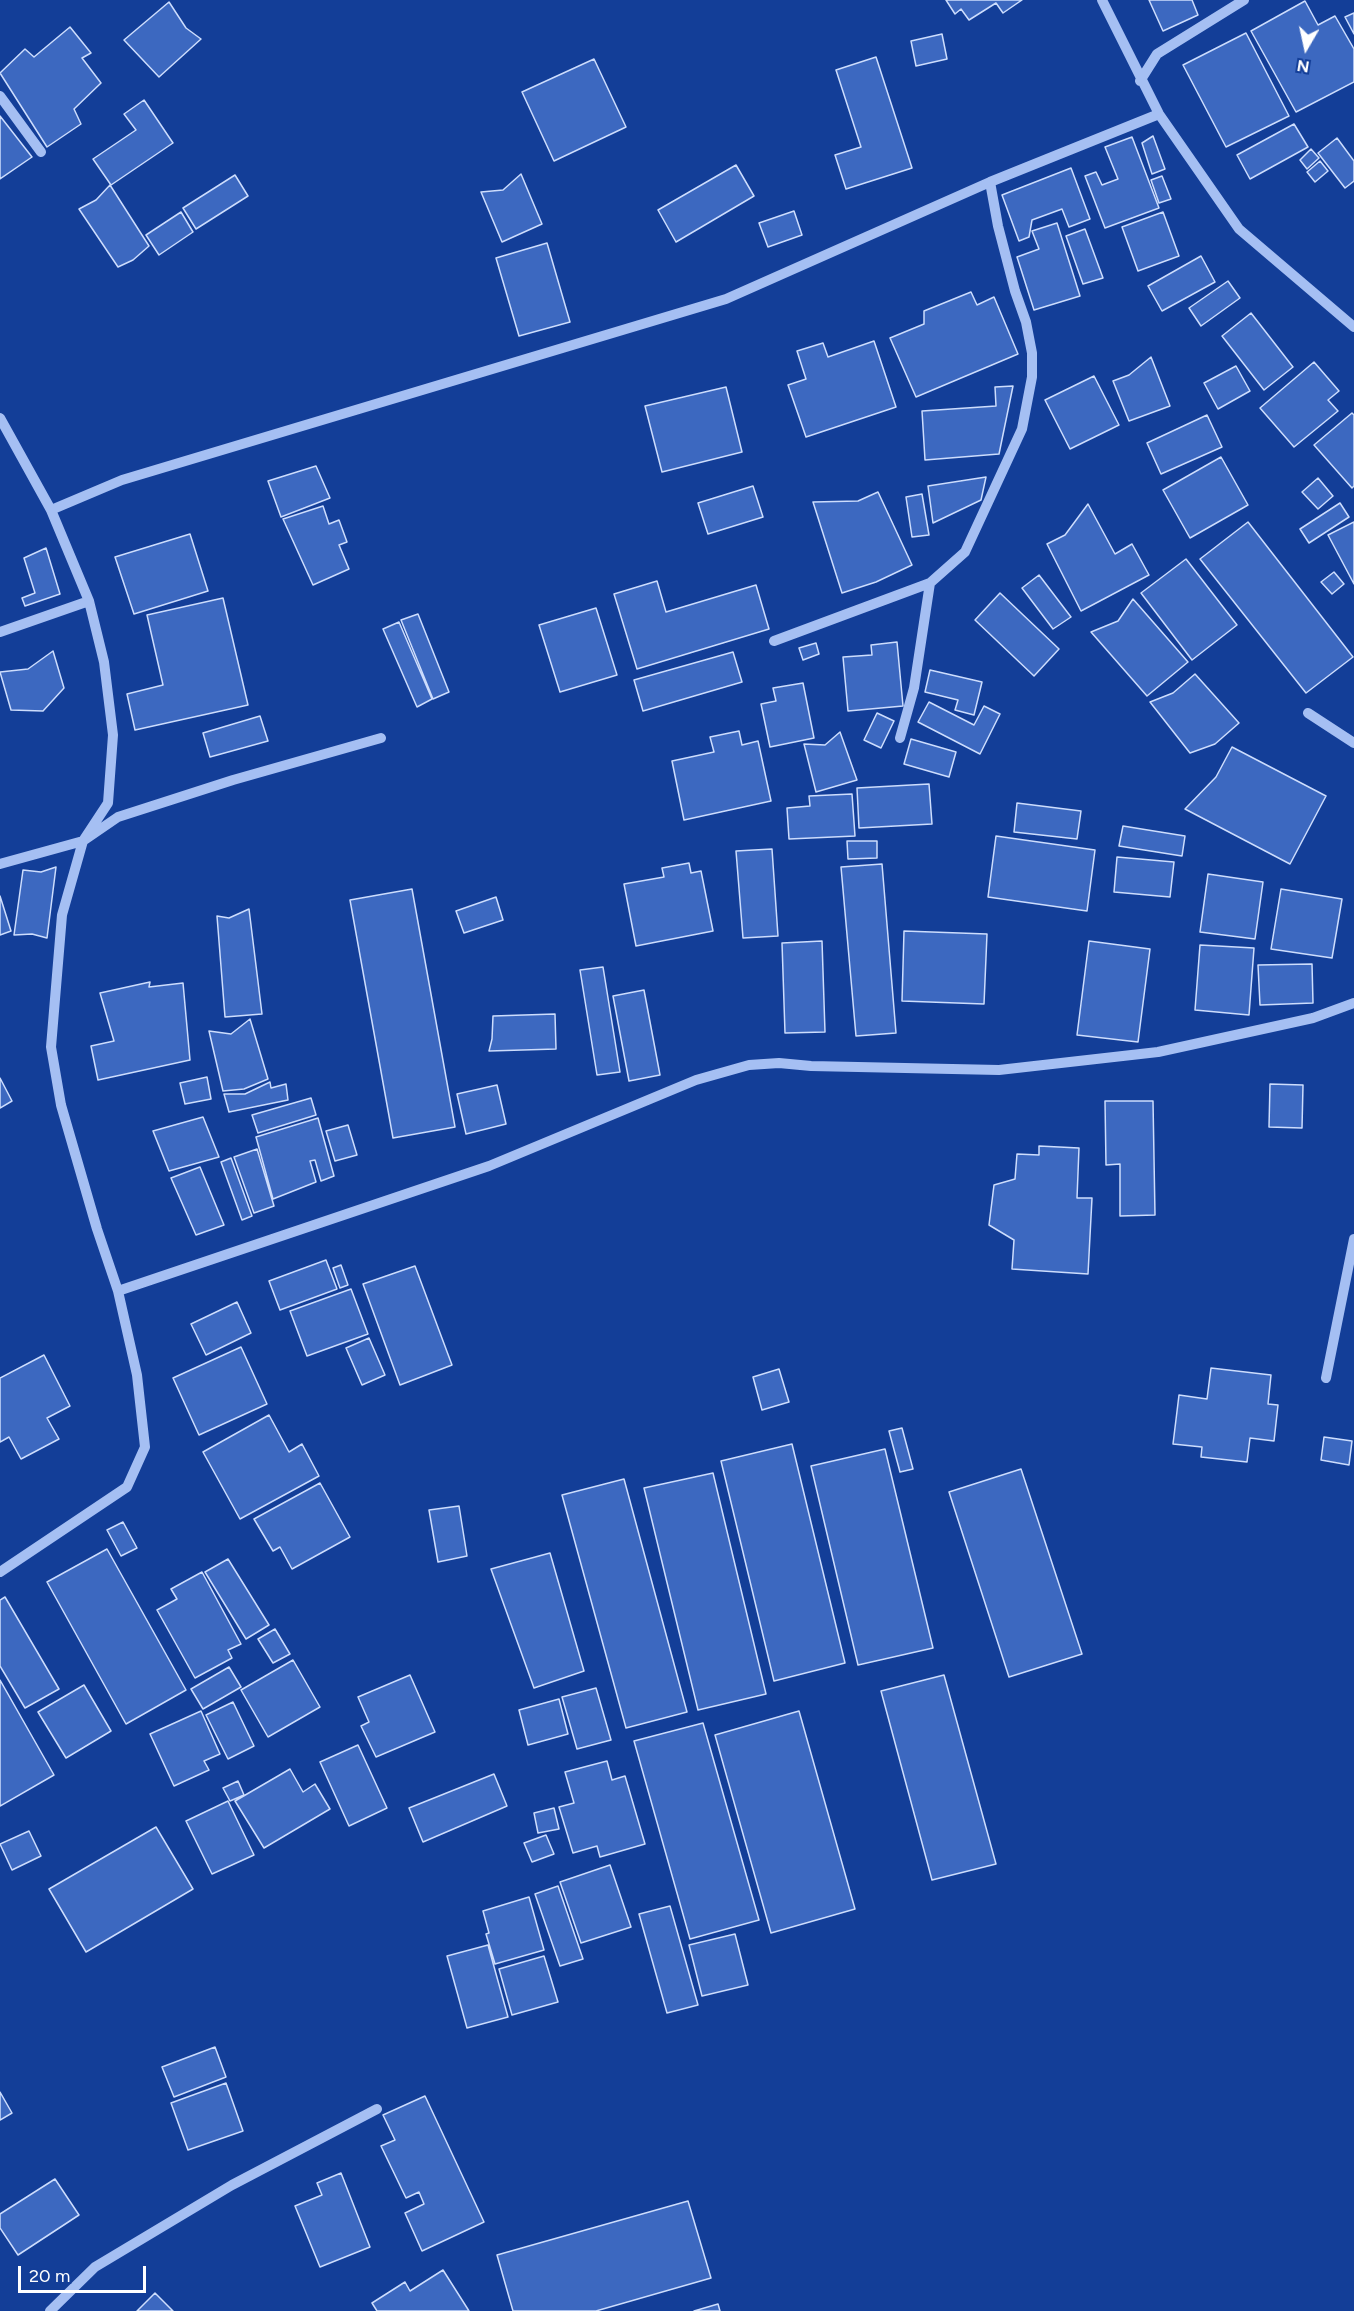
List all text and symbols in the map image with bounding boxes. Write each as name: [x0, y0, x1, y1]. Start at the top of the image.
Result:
north arrow: [1276, 18, 1336, 78]
text: N: [1296, 56, 1311, 77]
scale bar: [21, 2254, 148, 2292]
text: 20 m: [29, 2265, 70, 2287]

